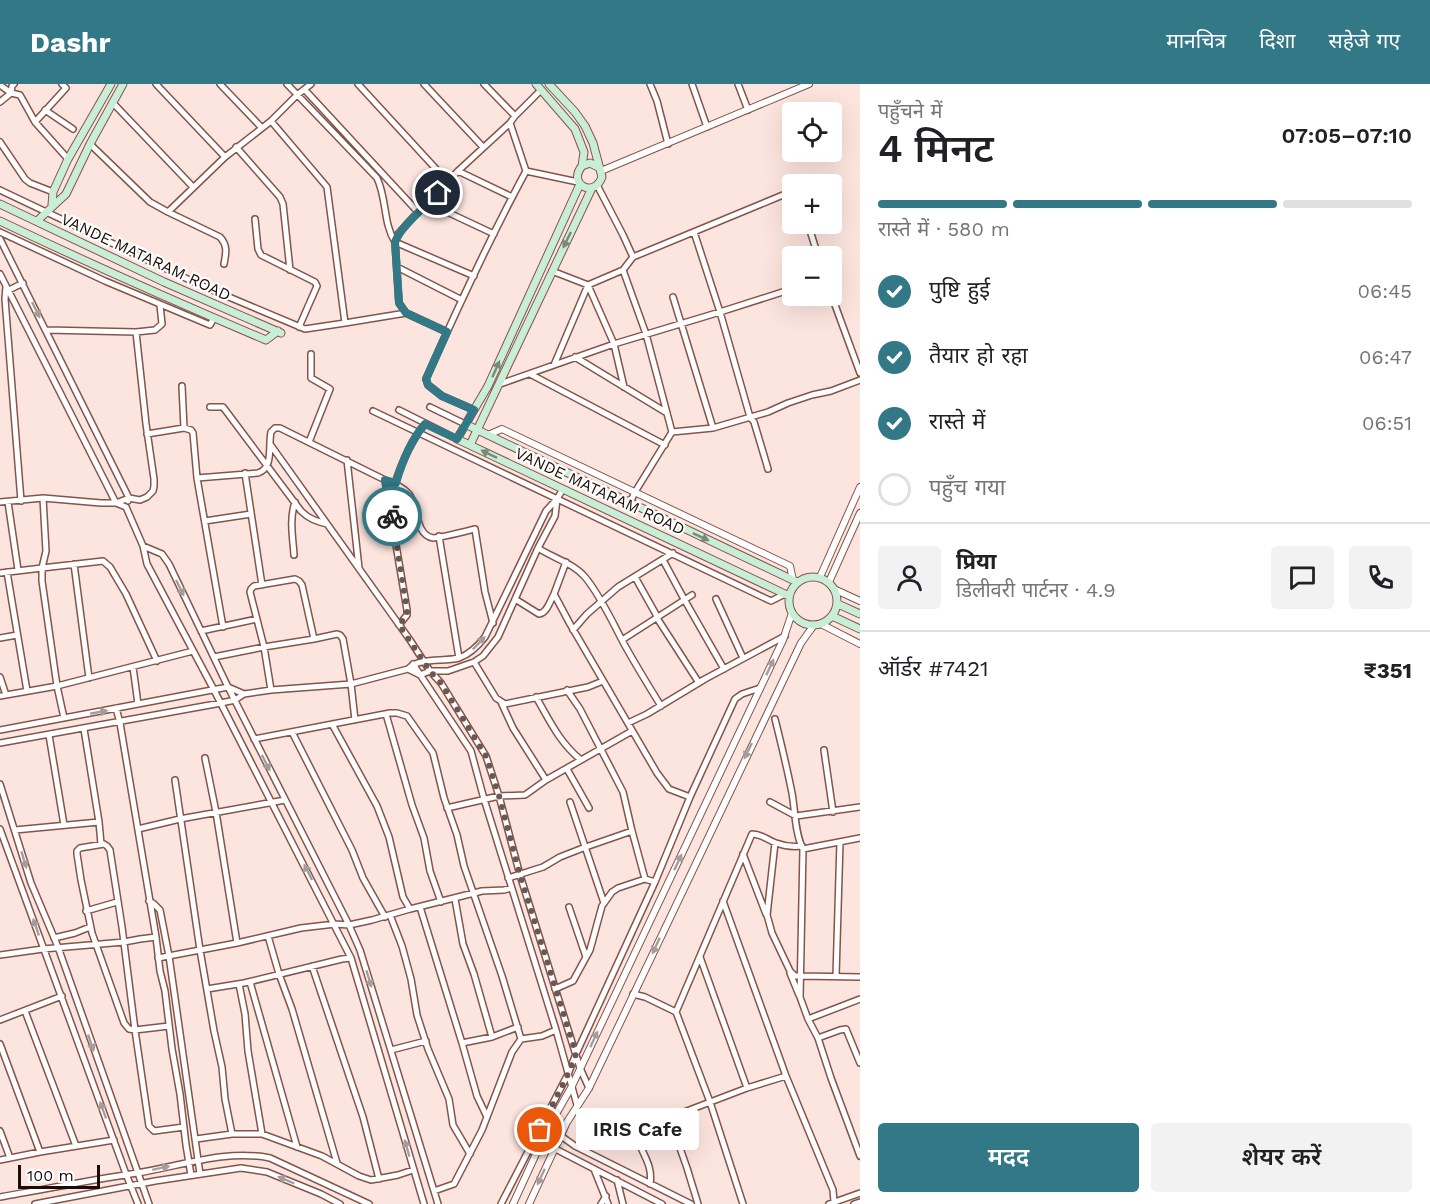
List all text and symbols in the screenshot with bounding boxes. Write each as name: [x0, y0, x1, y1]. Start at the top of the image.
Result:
text: Dashr: [30, 26, 110, 59]
text: मानचित्र: [1166, 28, 1226, 53]
text: दिशा: [1259, 28, 1295, 53]
text: सहेजे गए: [1328, 28, 1400, 53]
text: पहुँचने में: [878, 99, 943, 123]
map controls: [782, 102, 842, 306]
button: locate: [782, 102, 842, 162]
text: 07:05–07:10: [1282, 123, 1412, 148]
text: 4 मिनट: [878, 126, 994, 171]
pin: [412, 167, 463, 218]
button: +: [782, 174, 842, 234]
icon: home: [421, 176, 454, 209]
street label: VANDE MATARAM ROAD: [58, 209, 234, 305]
text: रास्ते में · 580 m: [878, 217, 1010, 241]
one-way arrow: [562, 232, 571, 249]
button: −: [782, 246, 842, 306]
icon: check: [878, 275, 911, 308]
text: पुष्टि हुई: [929, 277, 990, 302]
text: 06:45: [1358, 279, 1412, 303]
one-way arrow: [31, 302, 41, 319]
icon: check: [878, 341, 911, 374]
text: तैयार हो रहा: [929, 343, 1028, 368]
text: 06:47: [1359, 345, 1412, 369]
one-way arrow: [491, 361, 500, 378]
icon: check: [878, 407, 911, 440]
text: रास्ते में: [929, 409, 985, 434]
text: 06:51: [1362, 411, 1412, 435]
street label: VANDE MATARAM ROAD: [512, 443, 688, 539]
one-way arrow: [481, 449, 498, 458]
text: पहुँच गया: [929, 475, 1006, 500]
courier: [362, 486, 422, 546]
icon: bike: [376, 500, 409, 533]
one-way arrow: [693, 532, 710, 541]
button: person: [878, 546, 941, 609]
button: chat: [1271, 546, 1334, 609]
button: phone: [1349, 546, 1412, 609]
text: प्रिया: [956, 549, 996, 574]
text: डिलीवरी पार्टनर · 4.9: [956, 578, 1116, 602]
one-way arrow: [176, 579, 185, 596]
one-way arrow: [472, 636, 486, 651]
text: ऑर्डर #7421: [878, 656, 989, 681]
text: ₹351: [1363, 658, 1412, 683]
one-way arrow: [766, 659, 775, 676]
one-way arrow: [89, 707, 108, 716]
one-way arrow: [744, 742, 754, 760]
one-way arrow: [261, 754, 271, 771]
one-way arrow: [20, 851, 29, 869]
one-way arrow: [673, 854, 682, 871]
one-way arrow: [303, 864, 313, 881]
one-way arrow: [30, 918, 40, 936]
one-way arrow: [651, 938, 660, 955]
one-way arrow: [365, 970, 374, 988]
one-way arrow: [590, 1030, 599, 1047]
one-way arrow: [87, 1034, 97, 1052]
one-way arrow: [97, 1101, 107, 1119]
pin: [514, 1104, 565, 1155]
callout: IRIS Cafe: [576, 1109, 699, 1151]
icon: bag: [523, 1113, 556, 1146]
text: IRIS Cafe: [593, 1117, 682, 1141]
button: मदद: [878, 1123, 1139, 1192]
button: शेयर करें: [1151, 1123, 1412, 1192]
one-way arrow: [402, 1139, 411, 1157]
scale bar: [18, 1162, 100, 1190]
one-way arrow: [152, 1163, 171, 1172]
text: 100 m: [27, 1166, 74, 1185]
one-way arrow: [537, 1168, 547, 1186]
one-way arrow: [277, 1175, 295, 1185]

